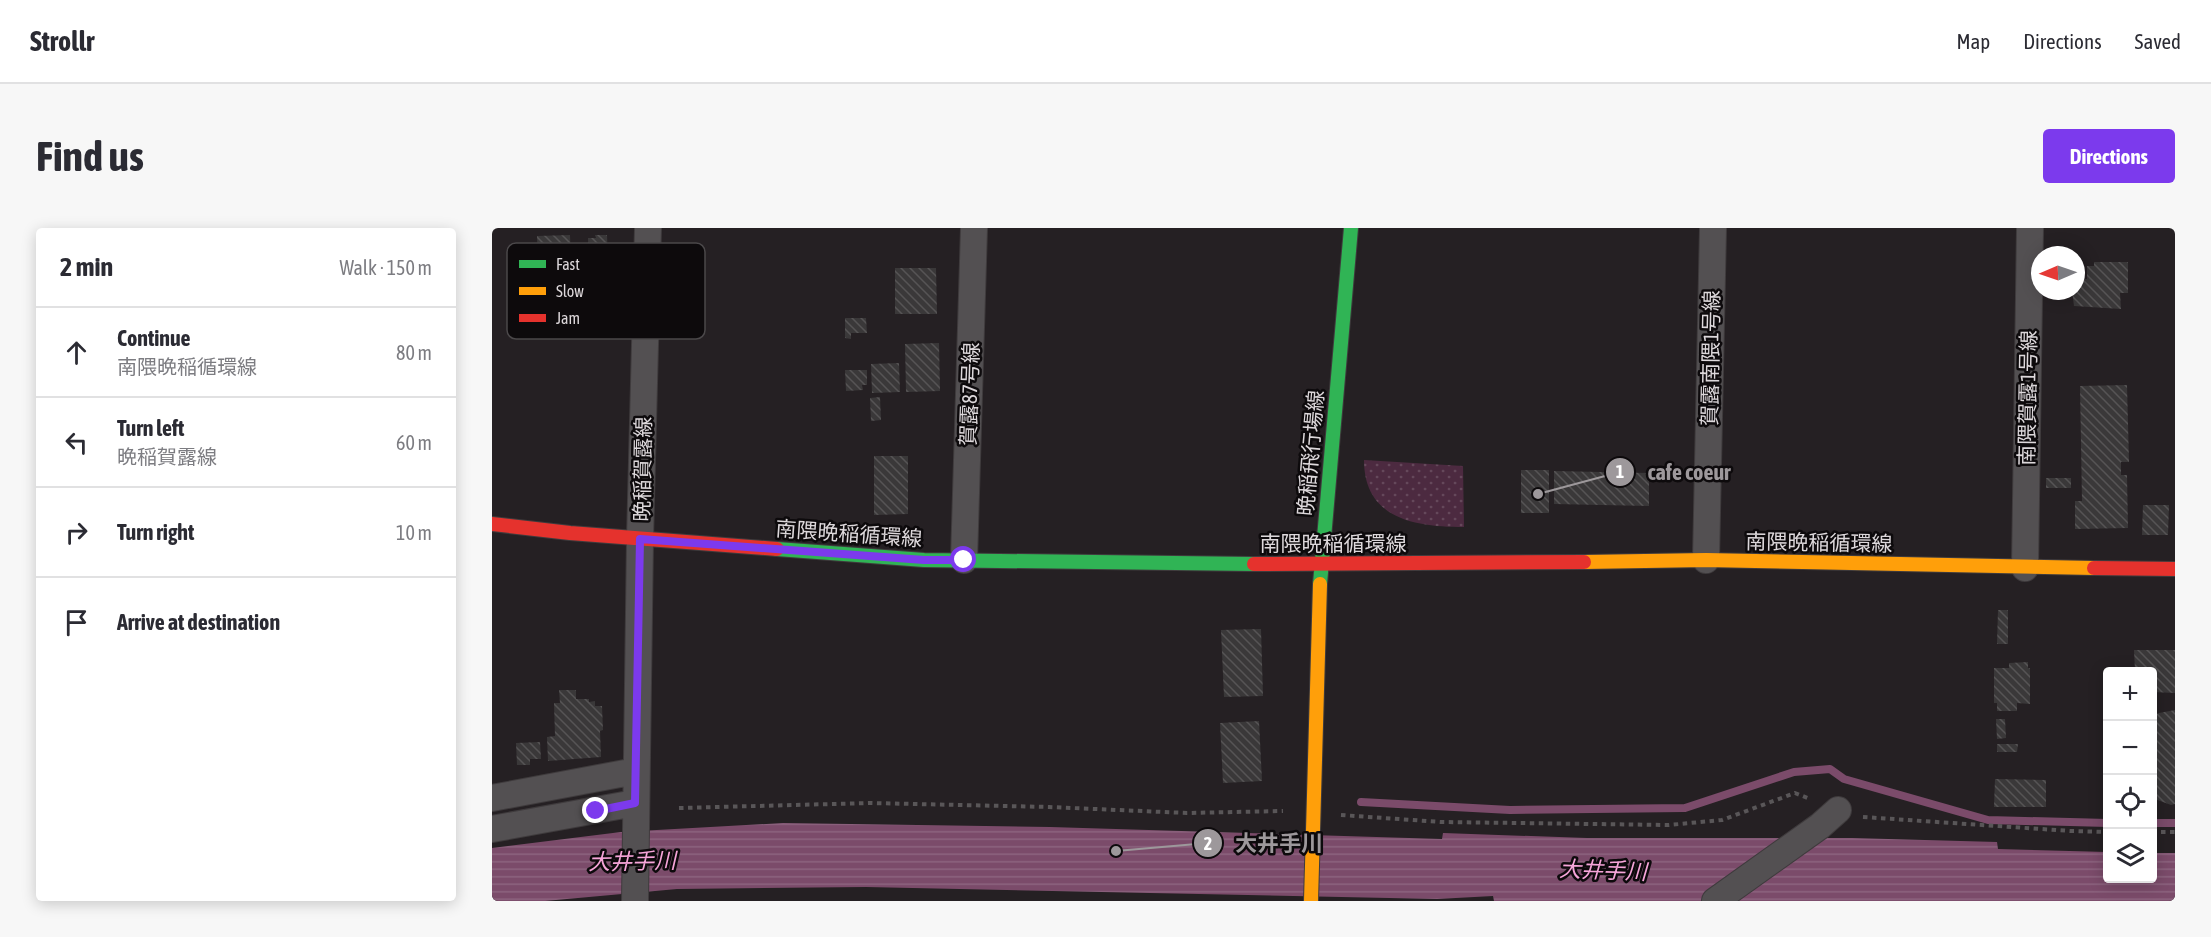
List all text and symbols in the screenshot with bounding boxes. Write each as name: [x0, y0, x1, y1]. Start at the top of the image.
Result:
text: Strollr: [30, 25, 94, 57]
text: Map: [1956, 29, 1990, 53]
text: Directions: [2023, 29, 2102, 53]
text: Saved: [2135, 29, 2181, 53]
button: Directions: [2043, 129, 2175, 183]
text: Find us: [36, 132, 144, 180]
legend: [507, 243, 705, 339]
north arrow: [2031, 246, 2085, 300]
text: 2 min: [60, 252, 113, 282]
text: Fast: [556, 255, 580, 273]
text: Walk · 150 m: [340, 256, 432, 279]
text: Slow: [556, 282, 584, 300]
street label: 賀露南隈1号線: [1697, 290, 1723, 426]
text: Jam: [556, 309, 580, 327]
text: Continue: [117, 325, 191, 351]
street label: 南隈賀露1号線: [2014, 330, 2040, 466]
icon: ahead: [60, 336, 93, 369]
text: 80 m: [396, 341, 432, 364]
street label: 賀露87号線: [955, 342, 983, 446]
text: 南隈晩稲循環線: [117, 355, 257, 378]
street label: 晩稲飛行場線: [1293, 389, 1327, 517]
text: Turn left: [117, 415, 184, 441]
street label: 晩稲賀露線: [629, 416, 655, 522]
icon: left: [60, 426, 93, 459]
text: 60 m: [396, 431, 432, 454]
text: 晩稲賀露線: [117, 445, 217, 468]
callout: cafe coeur: [1605, 452, 1742, 492]
text: cafe coeur: [1647, 459, 1731, 485]
text: 1: [1616, 461, 1624, 482]
icon: right: [60, 516, 93, 549]
street label: 南隈晩稲循環線: [775, 516, 923, 550]
text: Turn right: [117, 519, 194, 545]
text: 10 m: [396, 521, 432, 544]
street label: 南隈晩稲循環線: [1745, 529, 1893, 555]
street label: 南隈晩稲循環線: [1260, 531, 1407, 555]
route start: [950, 546, 976, 572]
icon: arrive: [60, 606, 93, 639]
text: Arrive at destination: [117, 609, 280, 635]
map controls: [2103, 667, 2157, 883]
button: +: [2103, 667, 2157, 721]
button: −: [2103, 721, 2157, 775]
button: locate: [2103, 775, 2157, 829]
route end: [582, 797, 608, 823]
callout: 大井手川: [1193, 823, 1335, 863]
button: layers: [2103, 829, 2157, 883]
text: 大井手川: [1235, 830, 1323, 856]
text: 2: [1204, 833, 1212, 854]
water label: 大井手川: [588, 847, 678, 875]
water label: 大井手川: [1559, 855, 1649, 885]

